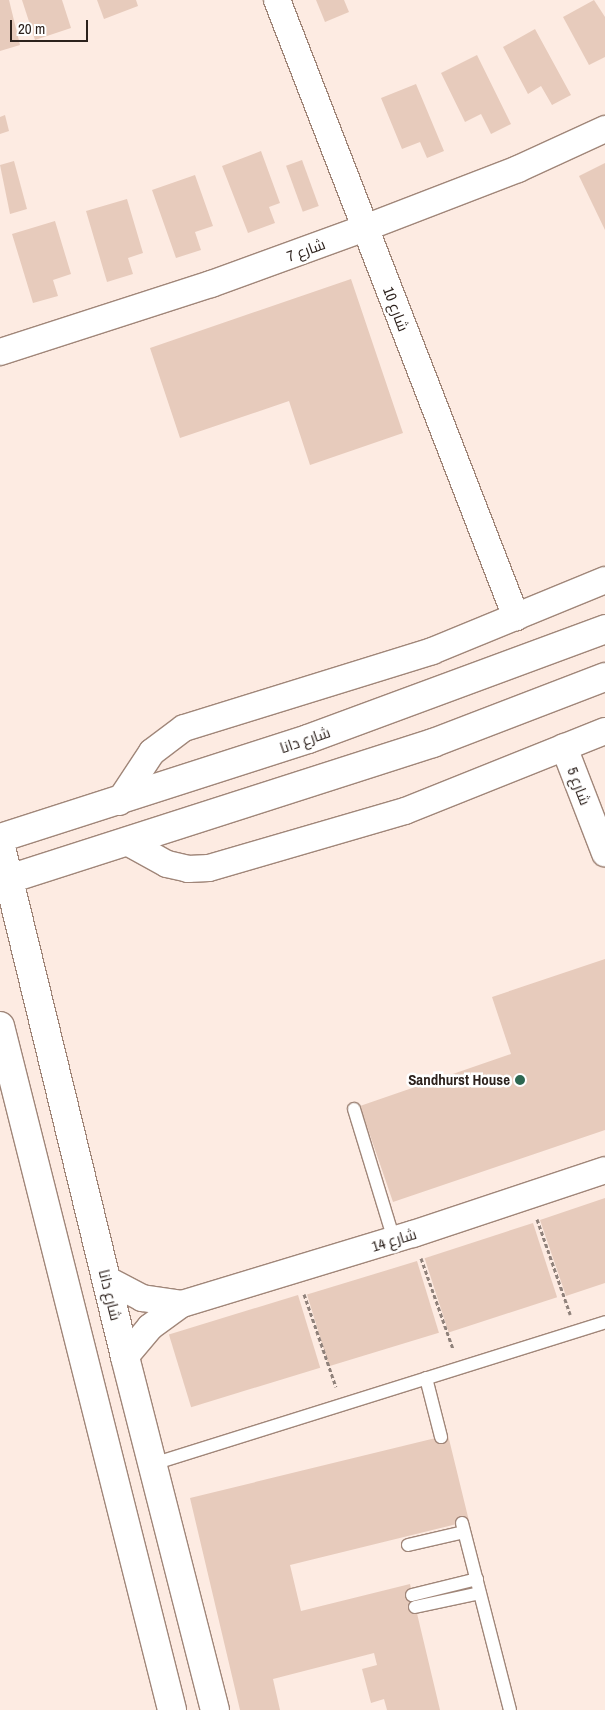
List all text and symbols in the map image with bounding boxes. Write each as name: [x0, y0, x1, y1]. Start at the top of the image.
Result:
scale bar: [12, 10, 90, 42]
text: 20 m: [18, 18, 45, 39]
street label: شارع 7: [284, 235, 328, 265]
street label: شارع 10: [379, 284, 413, 334]
street label: شارع دانا: [277, 723, 333, 757]
street label: شارع 5: [564, 764, 594, 808]
place label: Sandhurst House: [408, 1071, 510, 1089]
marker: Sandhurst House: [514, 1074, 526, 1086]
street label: شارع 14: [369, 1225, 419, 1255]
street label: شارع دانا: [95, 1268, 125, 1322]

